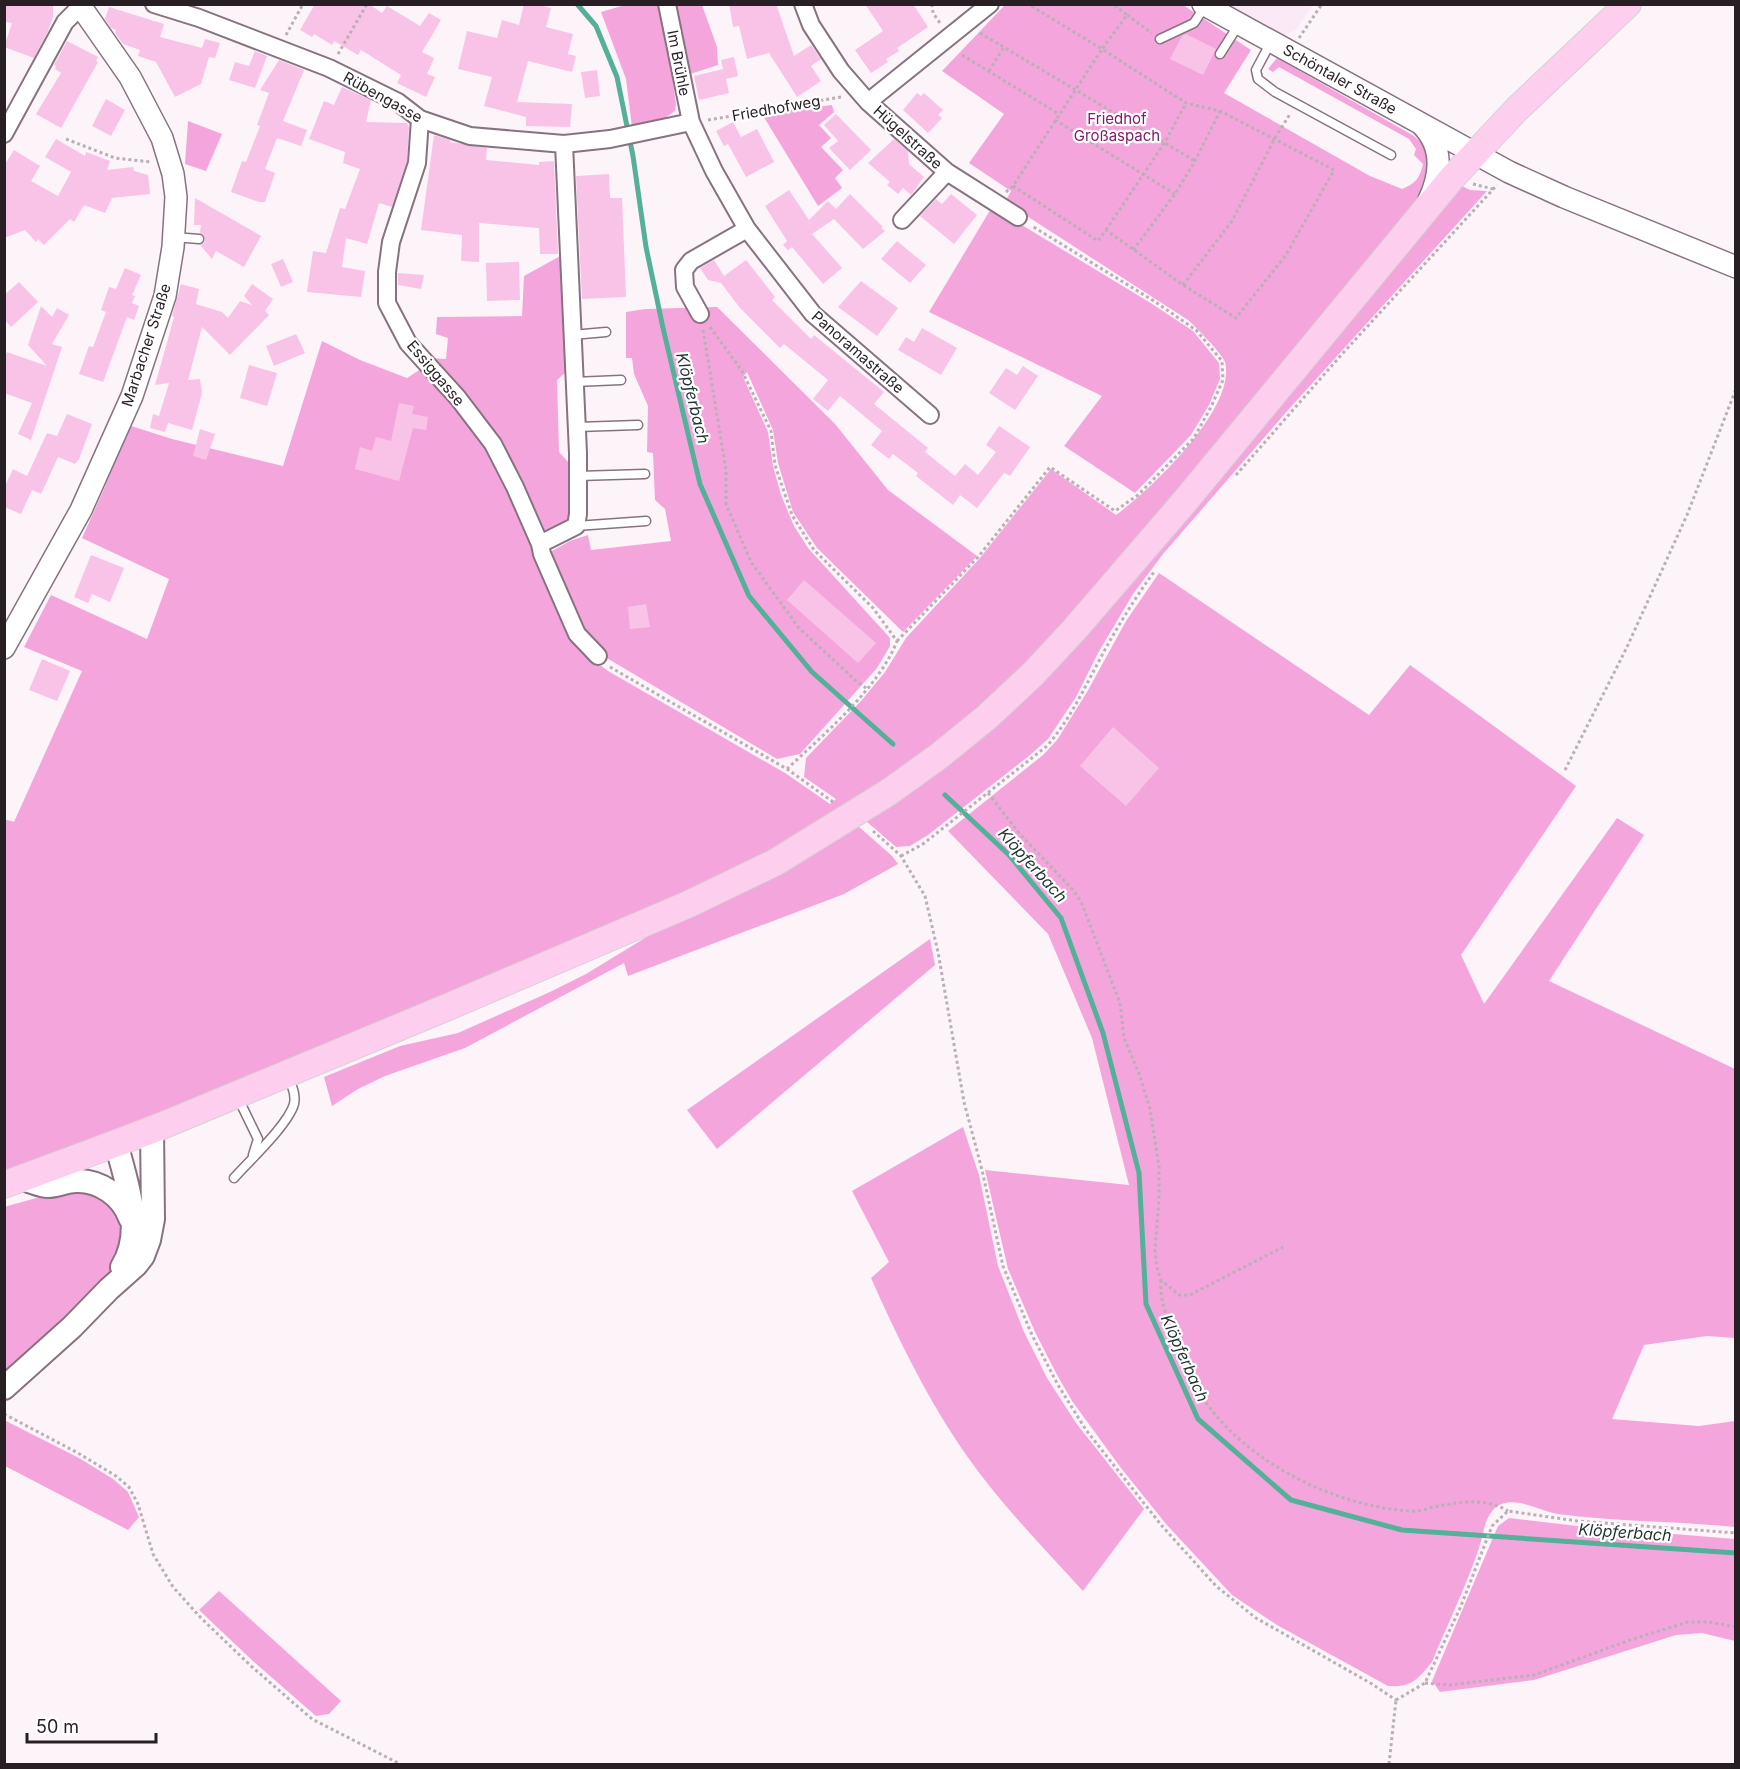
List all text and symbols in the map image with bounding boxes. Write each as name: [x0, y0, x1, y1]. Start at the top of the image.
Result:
street label: Im Brühle: [663, 28, 695, 98]
street label: Schöntaler Straße: [1280, 40, 1400, 118]
street label: Rübengasse: [340, 67, 426, 127]
street label: Friedhofweg: [730, 91, 822, 125]
street label: Hügelstraße: [870, 101, 946, 173]
park label: Friedhof Großaspach: [1074, 109, 1160, 145]
street label: Marbacher Straße: [117, 281, 175, 409]
street label: Panoramastraße: [808, 307, 908, 397]
street label: Essiggasse: [403, 336, 469, 410]
water label: Klöpferbach: [672, 350, 714, 446]
water label: Klöpferbach: [994, 824, 1072, 906]
water label: Klöpferbach: [1157, 1311, 1213, 1405]
water label: Klöpferbach: [1578, 1519, 1672, 1545]
scale bar: [27, 1706, 156, 1744]
text: 50 m: [36, 1716, 79, 1737]

